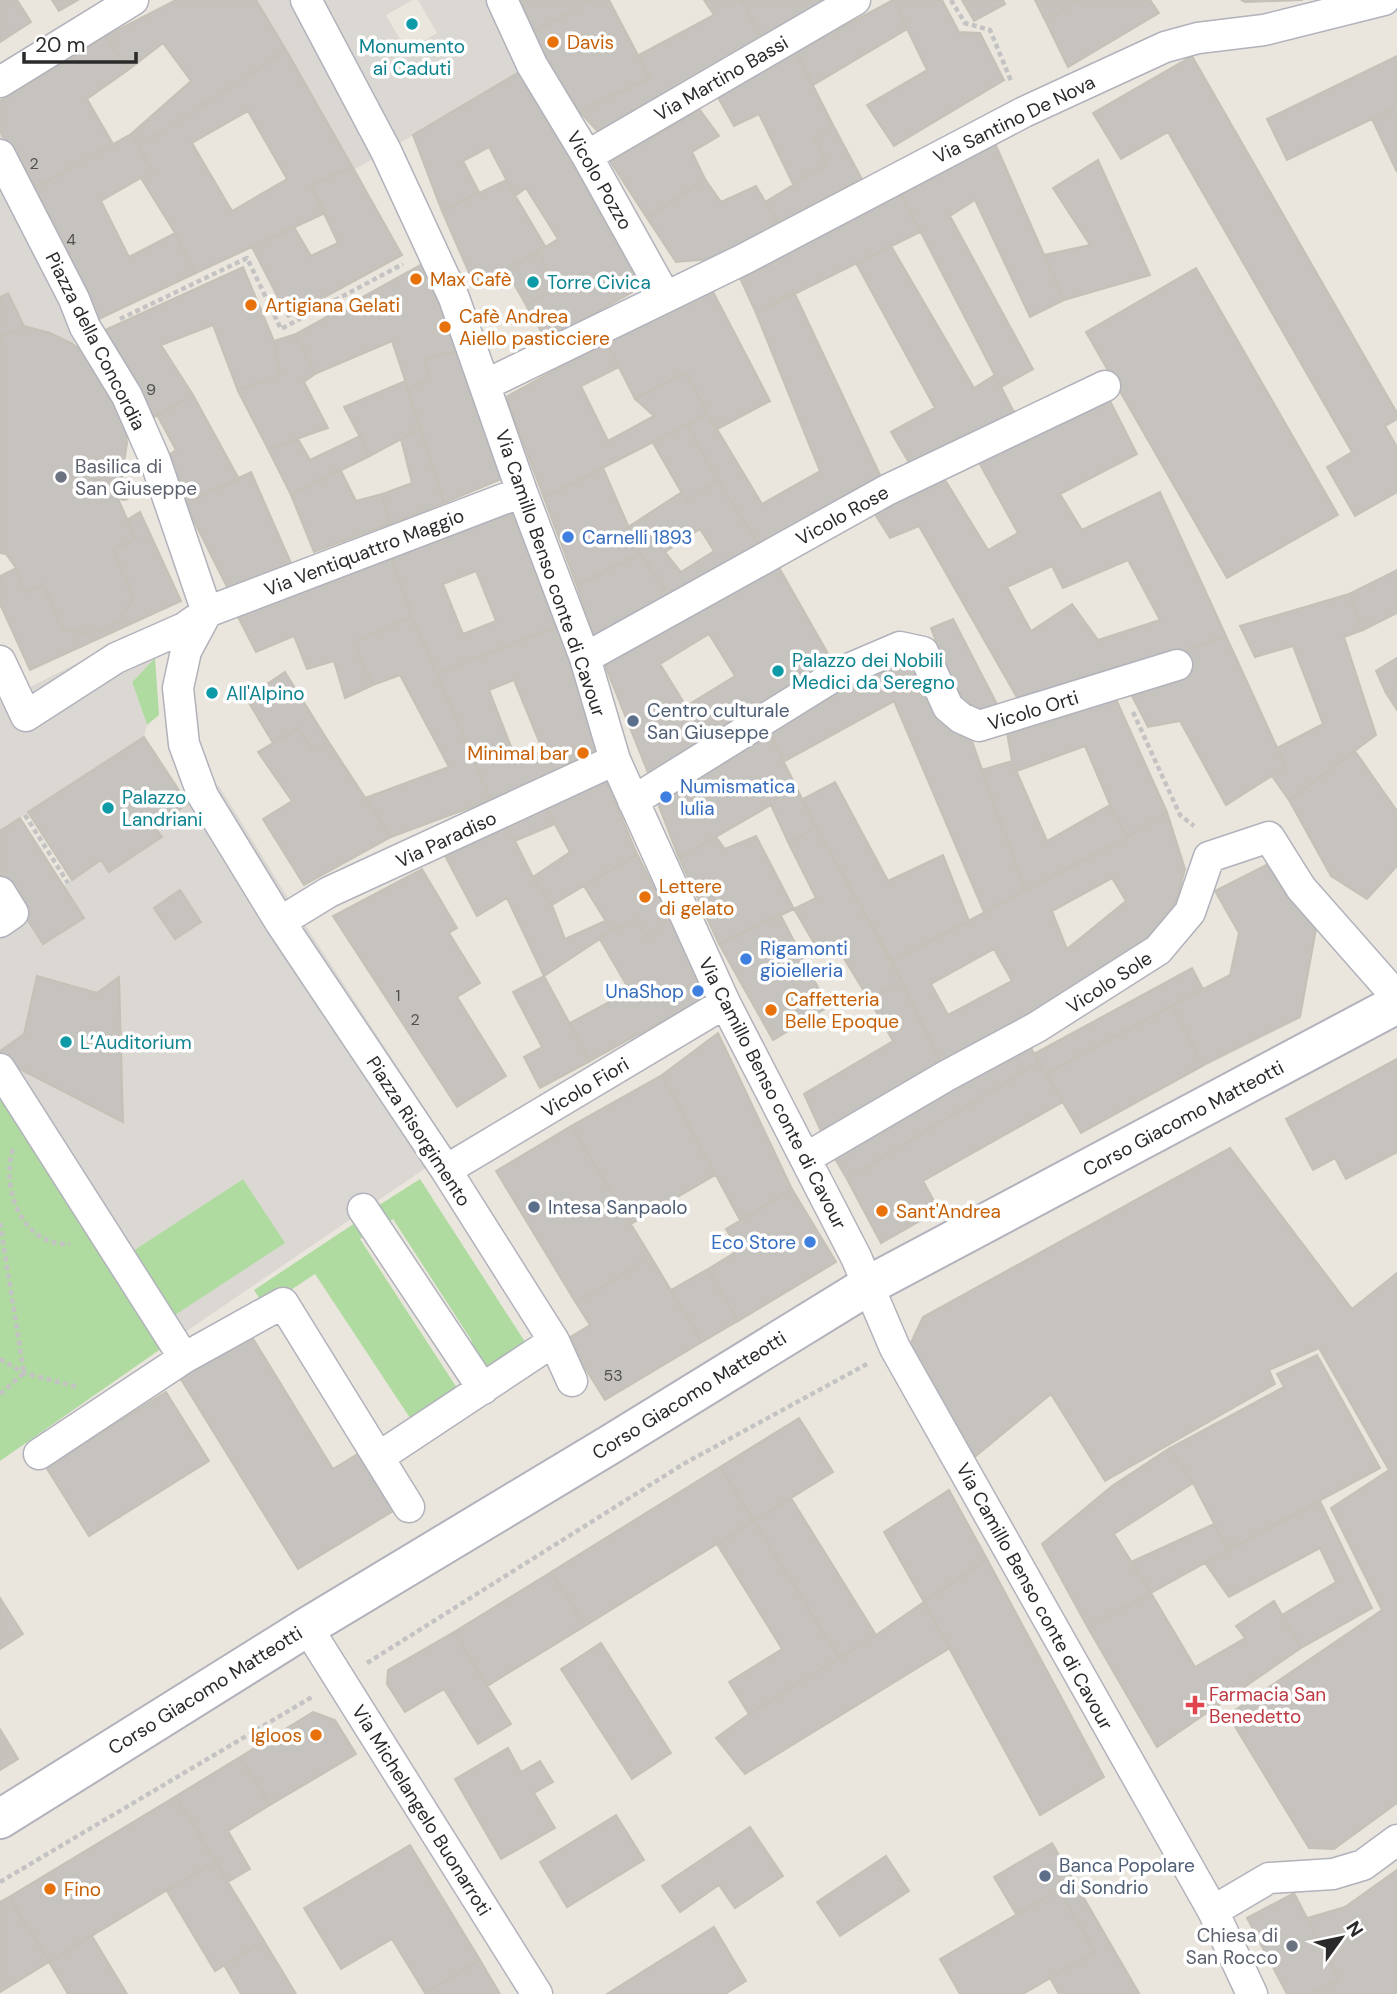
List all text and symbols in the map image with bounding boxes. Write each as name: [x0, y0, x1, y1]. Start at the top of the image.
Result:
marker: Monumento ai Caduti: [404, 16, 420, 32]
scale bar: [24, 21, 136, 65]
place label: Davis: [567, 30, 614, 55]
street label: Via Martino Bassi: [650, 30, 793, 127]
text: 20 m: [35, 31, 86, 59]
place label: Monumento ai Caduti: [359, 34, 465, 81]
marker: Davis: [545, 34, 561, 50]
street label: Via Santino De Nova: [929, 69, 1099, 169]
street label: Vicolo Pozzo: [561, 126, 638, 234]
house number: 2: [29, 153, 39, 174]
house number: 4: [66, 229, 76, 250]
street label: Piazza della Concordia: [40, 248, 151, 435]
place label: Max Cafè: [430, 267, 512, 292]
place label: Torre Civica: [547, 270, 651, 295]
marker: Max Cafè: [408, 271, 424, 287]
marker: Torre Civica: [525, 274, 541, 290]
place label: Artigiana Gelati: [265, 293, 400, 318]
marker: Artigiana Gelati: [243, 297, 259, 313]
place label: Cafè Andrea Aiello pasticciere: [459, 304, 610, 351]
marker: Cafè Andrea Aiello pasticciere: [437, 319, 453, 335]
house number: 9: [146, 379, 156, 400]
street label: Via Camillo Benso conte di Cavour: [490, 426, 611, 720]
place label: Basilica di San Giuseppe: [75, 454, 197, 501]
marker: Basilica di San Giuseppe: [53, 469, 69, 485]
street label: Vicolo Rose: [791, 480, 893, 551]
street label: Via Ventiquattro Maggio: [261, 503, 468, 602]
place label: Carnelli 1893: [582, 525, 693, 550]
marker: Carnelli 1893: [560, 529, 576, 545]
place label: Palazzo dei Nobili Medici da Seregno: [792, 648, 955, 695]
marker: Palazzo dei Nobili Medici da Seregno: [770, 663, 786, 679]
place label: All'Alpino: [226, 681, 304, 706]
marker: All'Alpino: [204, 685, 220, 701]
street label: Vicolo Orti: [985, 685, 1082, 736]
place label: Centro culturale San Giuseppe: [647, 698, 789, 745]
marker: Centro culturale San Giuseppe: [625, 713, 641, 729]
place label: Minimal bar: [467, 741, 569, 766]
marker: Minimal bar: [575, 745, 591, 761]
place label: Numismatica Iulia: [680, 774, 795, 821]
place label: Palazzo Landriani: [122, 785, 203, 832]
marker: Numismatica Iulia: [658, 789, 674, 805]
marker: Palazzo Landriani: [100, 800, 116, 816]
street label: Via Paradiso: [392, 805, 501, 874]
place label: Lettere di gelato: [659, 874, 734, 921]
marker: Lettere di gelato: [637, 889, 653, 905]
place label: Rigamonti gioielleria: [760, 936, 848, 983]
street label: Vicolo Sole: [1062, 945, 1157, 1019]
marker: Rigamonti gioielleria: [738, 951, 754, 967]
street label: Via Camillo Benso conte di Cavour: [693, 953, 852, 1233]
place label: UnaShop: [605, 979, 684, 1004]
marker: UnaShop: [690, 983, 706, 999]
house number: 1: [396, 985, 401, 1006]
place label: Caffetteria Belle Epoque: [785, 987, 899, 1034]
marker: Caffetteria Belle Epoque: [763, 1002, 779, 1018]
house number: 2: [410, 1009, 420, 1030]
place label: L’Auditorium: [80, 1030, 192, 1055]
marker: L’Auditorium: [58, 1034, 74, 1050]
street label: Piazza Risorgimento: [361, 1051, 477, 1211]
street label: Vicolo Fiori: [537, 1052, 634, 1123]
street label: Corso Giacomo Matteotti: [1078, 1055, 1288, 1182]
place label: Intesa Sanpaolo: [548, 1195, 688, 1220]
marker: Intesa Sanpaolo: [526, 1199, 542, 1215]
place label: Sant'Andrea: [896, 1199, 1001, 1224]
marker: Sant'Andrea: [874, 1203, 890, 1219]
place label: Eco Store: [711, 1230, 796, 1255]
marker: Eco Store: [802, 1234, 818, 1250]
street label: Corso Giacomo Matteotti: [588, 1325, 791, 1465]
house number: 53: [603, 1365, 623, 1386]
street label: Via Camillo Benso conte di Cavour: [950, 1458, 1119, 1734]
street label: Corso Giacomo Matteotti: [104, 1620, 307, 1760]
place label: Farmacia San Benedetto: [1209, 1682, 1326, 1729]
marker: Farmacia San Benedetto: [1187, 1697, 1203, 1713]
street label: Via Michelangelo Buonarroti: [346, 1700, 497, 1920]
place label: Igloos: [251, 1723, 302, 1748]
marker: Igloos: [308, 1727, 324, 1743]
place label: Banca Popolare di Sondrio: [1059, 1853, 1195, 1900]
marker: Banca Popolare di Sondrio: [1037, 1868, 1053, 1884]
place label: Fino: [64, 1877, 101, 1902]
marker: Fino: [42, 1881, 58, 1897]
north arrow: [1306, 1903, 1376, 1973]
text: N: [1341, 1916, 1369, 1942]
place label: Chiesa di San Rocco: [1186, 1923, 1278, 1970]
marker: Chiesa di San Rocco: [1284, 1938, 1300, 1954]

